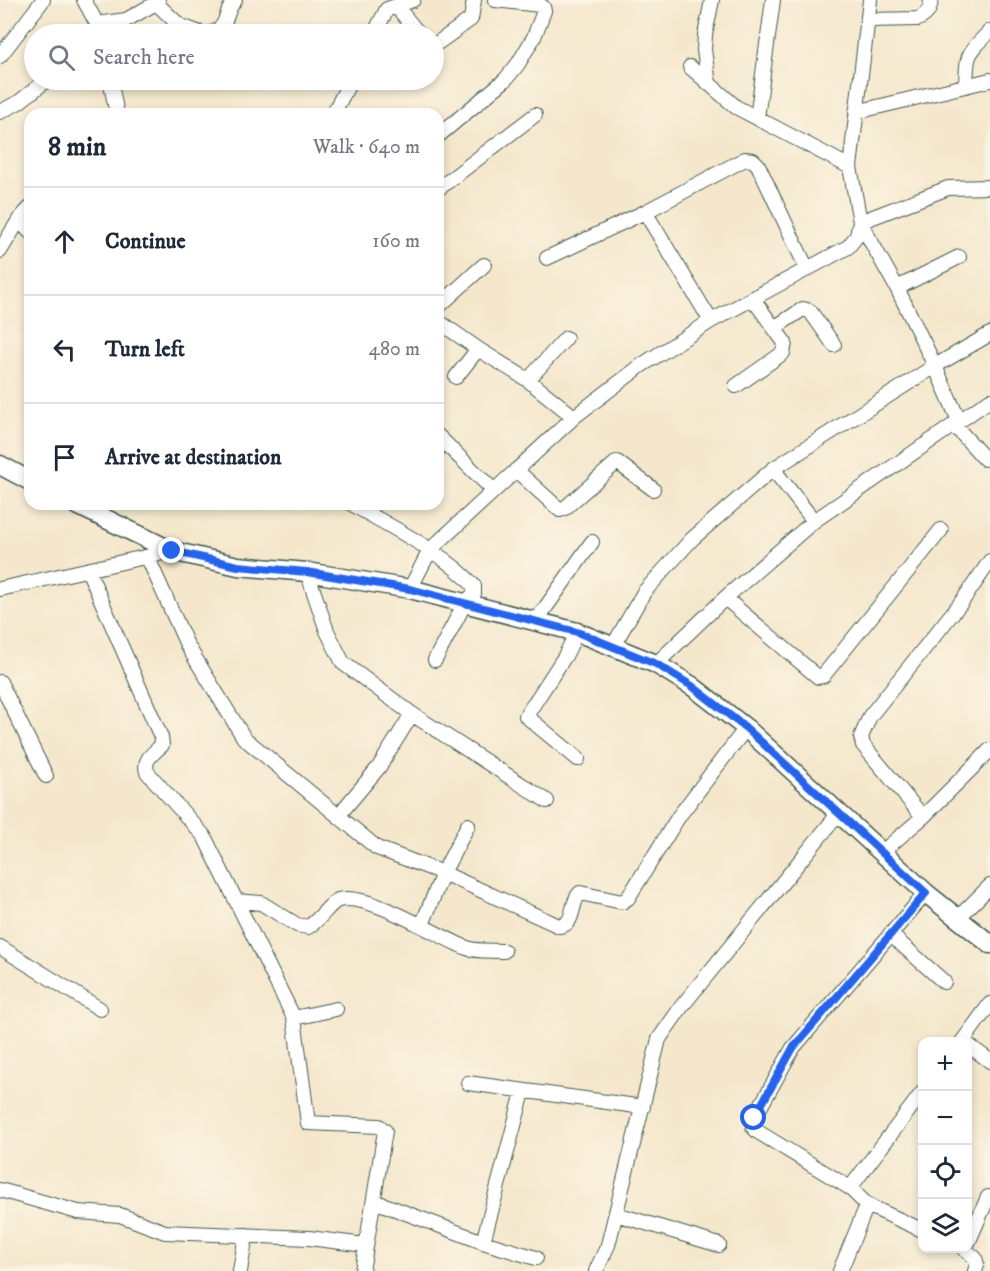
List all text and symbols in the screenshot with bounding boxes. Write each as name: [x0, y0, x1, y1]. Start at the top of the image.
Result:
search box: [24, 24, 444, 90]
icon: search: [45, 41, 78, 74]
text: Search here: [93, 44, 195, 71]
text: 8 min: [48, 131, 106, 164]
text: Walk · 640 m: [313, 135, 420, 160]
icon: ahead: [48, 225, 81, 258]
text: Continue: [105, 228, 186, 255]
text: 160 m: [372, 229, 420, 254]
icon: left: [48, 333, 81, 366]
text: Turn left: [105, 336, 185, 363]
text: 480 m: [368, 337, 420, 362]
icon: arrive: [48, 441, 81, 474]
text: Arrive at destination: [105, 444, 282, 471]
route end: [158, 537, 184, 563]
map controls: [918, 1037, 972, 1253]
button: +: [918, 1037, 972, 1091]
button: −: [918, 1091, 972, 1145]
route start: [740, 1104, 766, 1130]
button: locate: [918, 1145, 972, 1199]
button: layers: [918, 1199, 972, 1253]

